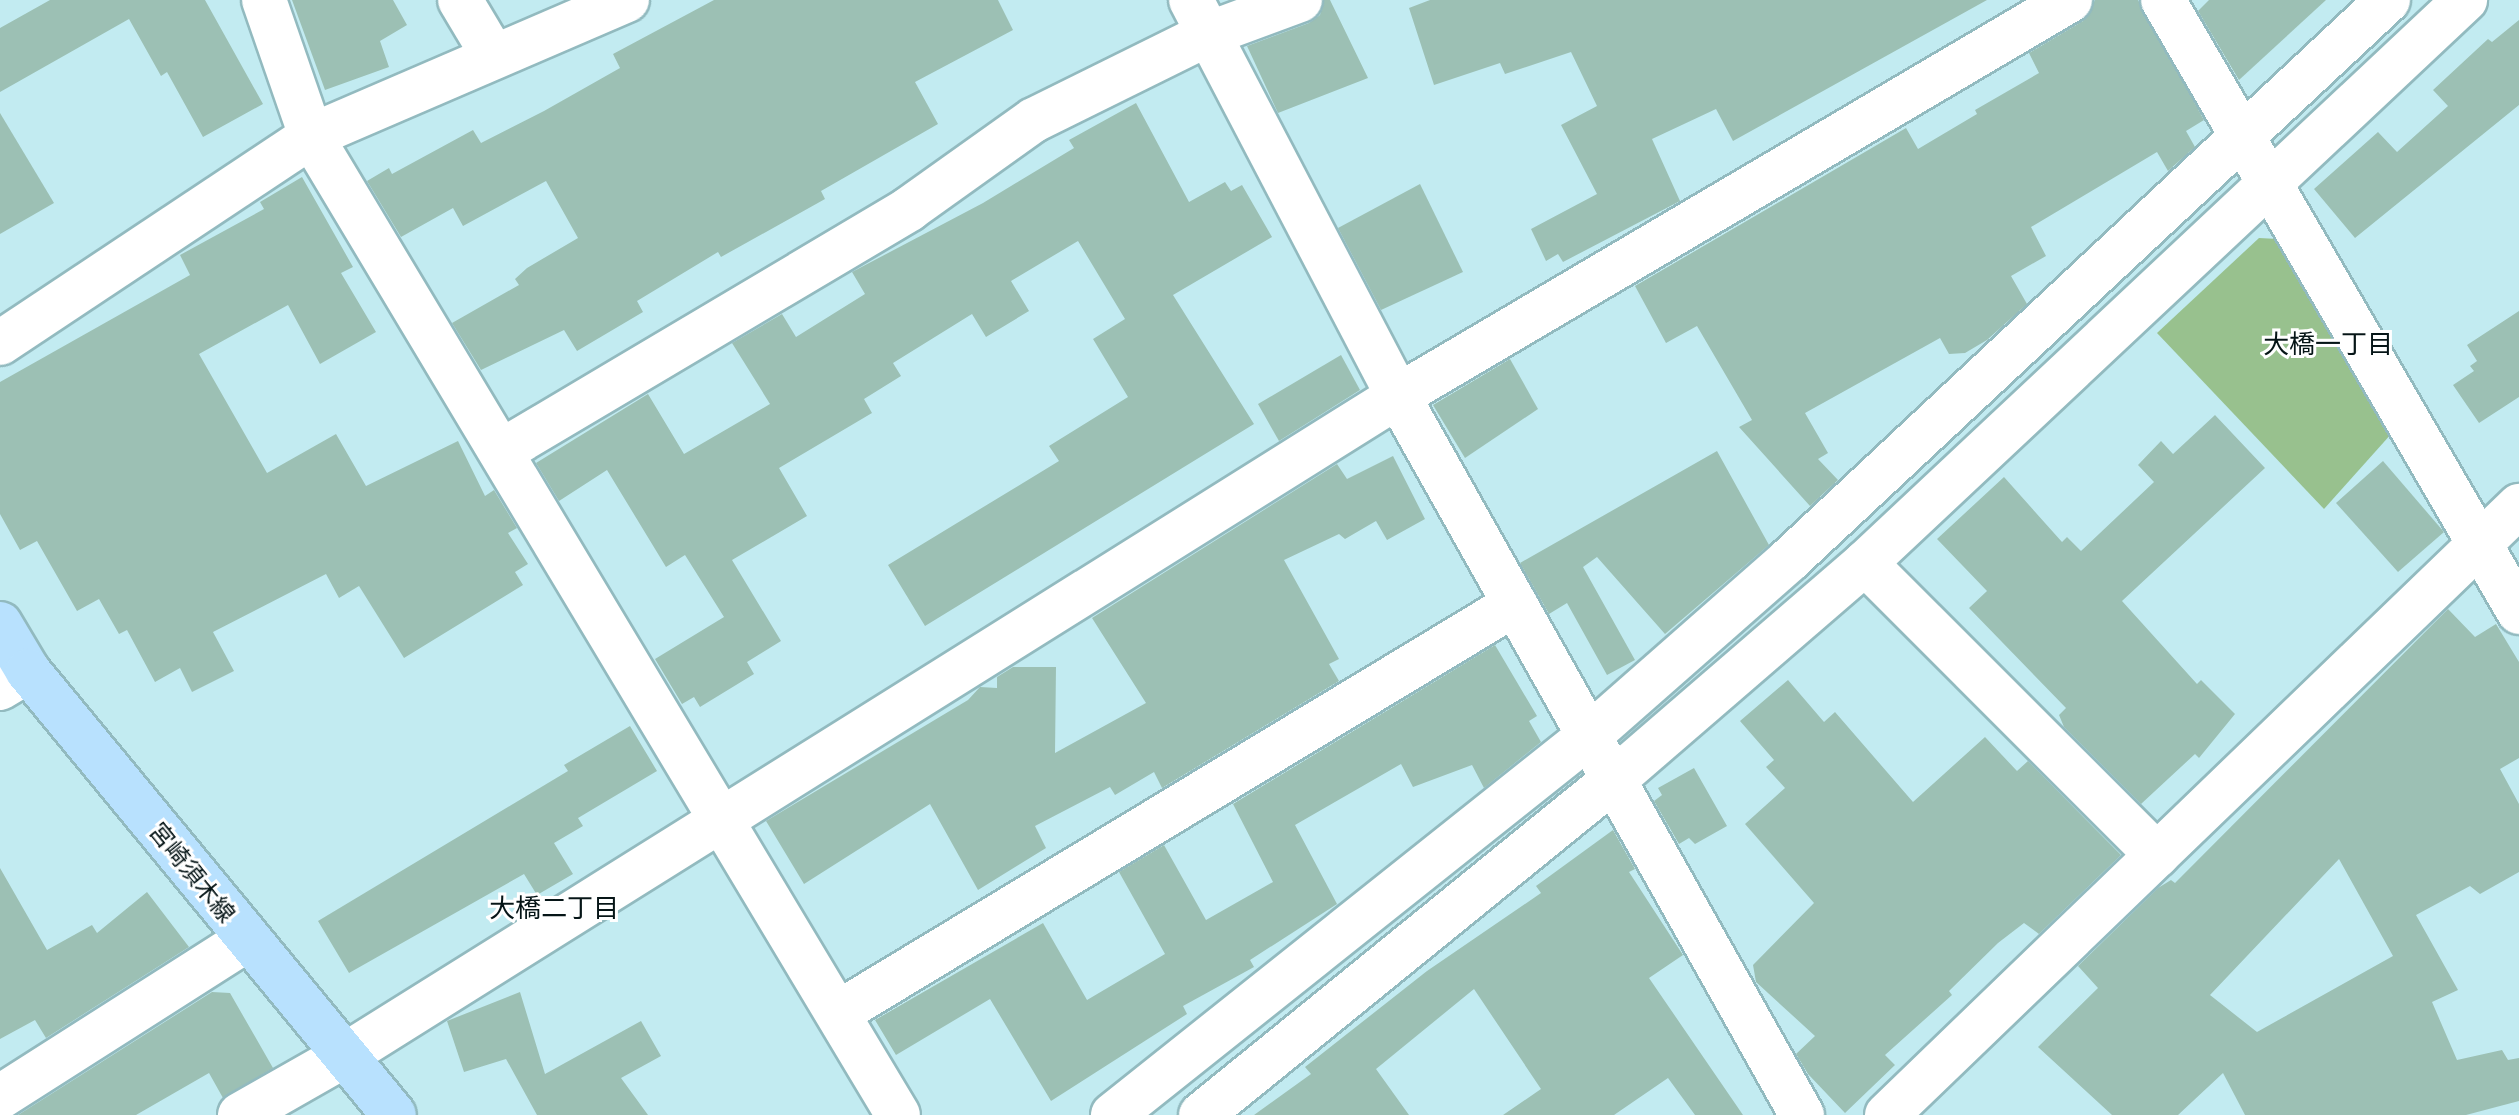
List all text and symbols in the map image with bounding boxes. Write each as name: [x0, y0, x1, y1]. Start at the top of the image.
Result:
district label: 大橋一丁目: [2263, 327, 2393, 359]
street label: 宮崎須木線: [144, 816, 242, 928]
district label: 大橋二丁目: [489, 891, 619, 923]

